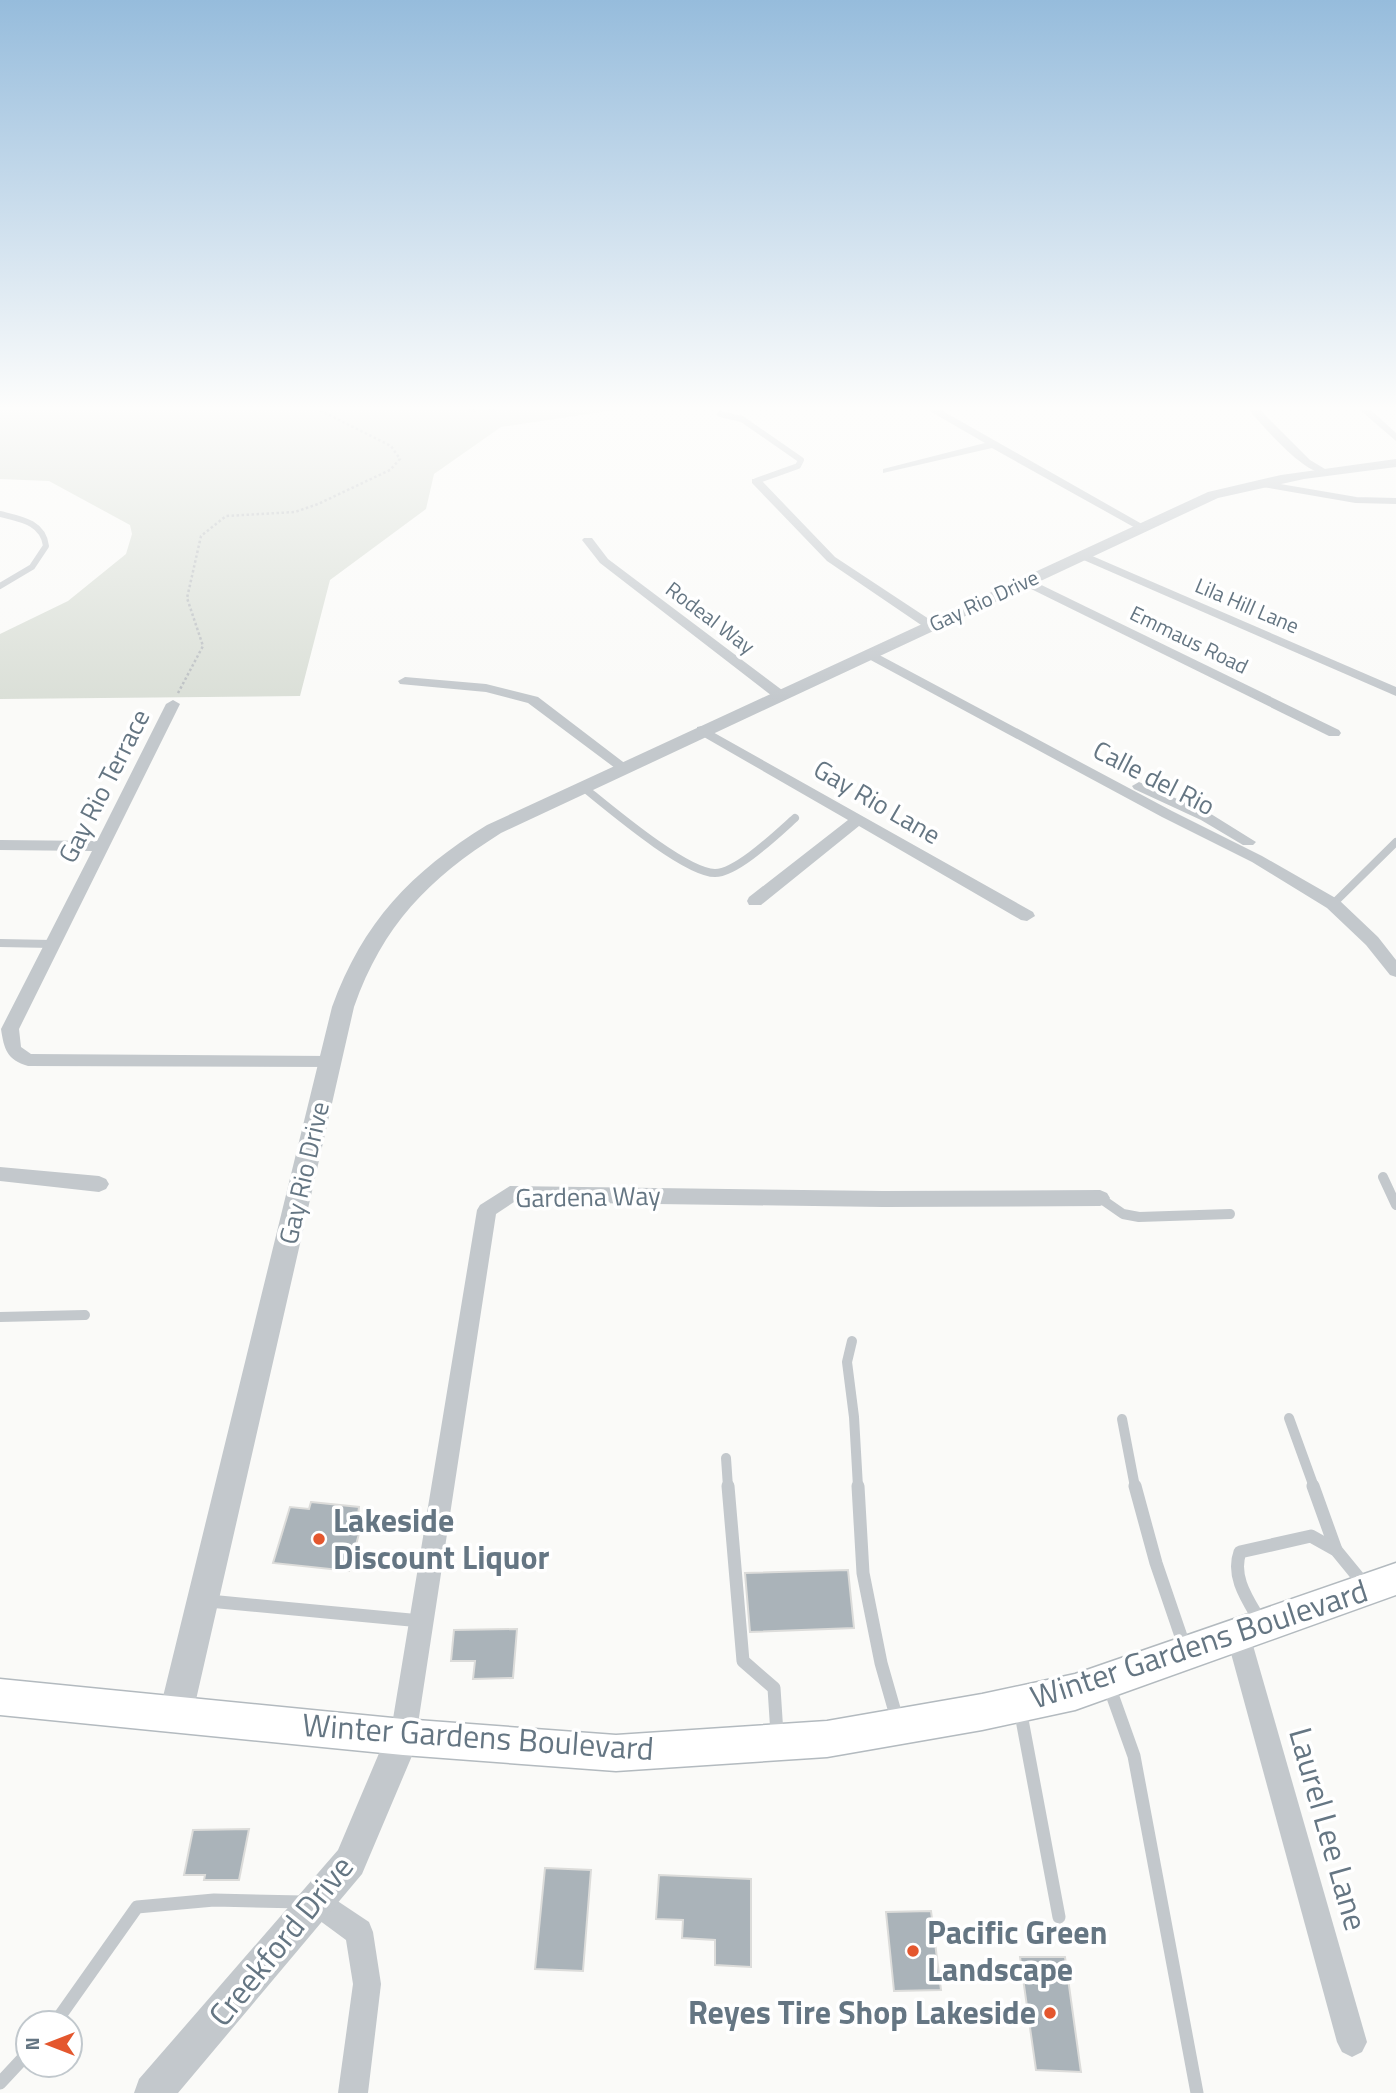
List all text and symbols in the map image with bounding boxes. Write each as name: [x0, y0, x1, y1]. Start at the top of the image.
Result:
street label: Gay Rio Drive: [924, 561, 1043, 639]
street label: Lila Hill Lane: [1190, 569, 1304, 641]
street label: Rodeal Way: [659, 573, 762, 661]
street label: Emmaus Road: [1125, 597, 1254, 682]
street label: Gay Rio Terrace: [48, 702, 159, 870]
street label: Calle del Rio: [1087, 730, 1222, 825]
street label: Gay Rio Lane: [806, 749, 948, 854]
street label: Gay Rio Drive: [268, 1098, 339, 1248]
street label: Gardena Way: [515, 1176, 661, 1217]
place label: Lakeside Discount Liquor: [333, 1496, 549, 1581]
marker: Lakeside Discount Liquor: [311, 1531, 327, 1547]
street label: Winter Gardens Boulevard: [1024, 1566, 1374, 1720]
street label: Winter Gardens Boulevard: [301, 1700, 655, 1772]
street label: Laurel Lee Lane: [1277, 1722, 1381, 1936]
street label: Creekford Drive: [196, 1845, 364, 2036]
place label: Pacific Green Landscape: [927, 1908, 1107, 1993]
marker: Pacific Green Landscape: [905, 1943, 921, 1959]
place label: Reyes Tire Shop Lakeside: [688, 1988, 1036, 2036]
marker: Reyes Tire Shop Lakeside: [1042, 2005, 1058, 2021]
north arrow: [14, 2009, 84, 2079]
text: N: [17, 2037, 46, 2051]

